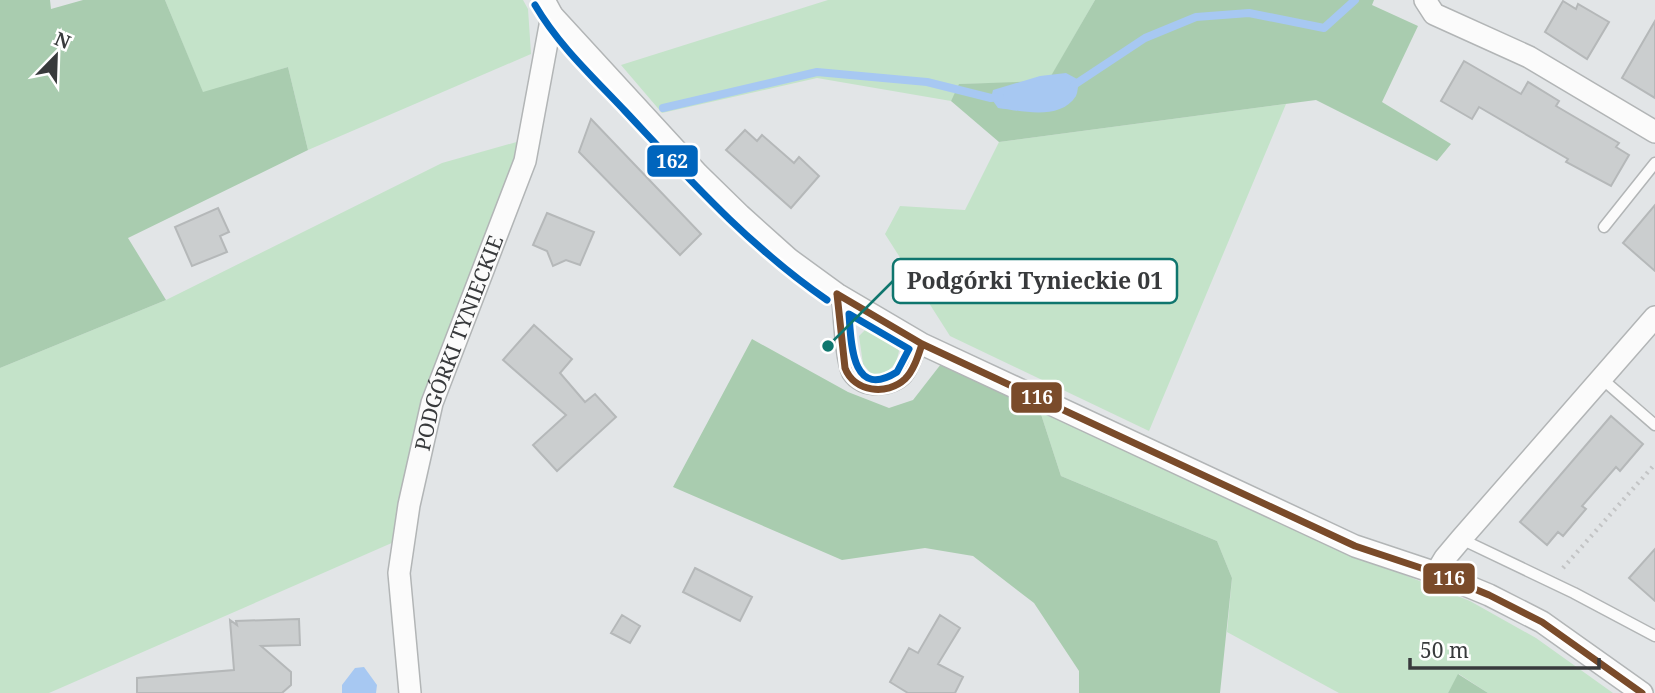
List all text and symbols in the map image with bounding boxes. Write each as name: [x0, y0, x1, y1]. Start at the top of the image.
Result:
north arrow: [21, 21, 91, 91]
text: N: [51, 25, 75, 55]
line badge: 162: [646, 144, 699, 178]
text: 162: [656, 148, 688, 174]
street label: PODGÓRKI TYNIECKIE: [408, 231, 509, 453]
callout: Podgórki Tynieckie 01: [893, 259, 1177, 303]
text: Podgórki Tynieckie 01: [907, 264, 1163, 296]
line badge: 116: [1010, 381, 1063, 414]
text: 116: [1021, 384, 1053, 410]
line badge: 116: [1422, 562, 1476, 595]
text: 116: [1433, 565, 1465, 591]
scale bar: [1410, 626, 1599, 670]
text: 50 m: [1420, 636, 1469, 664]

